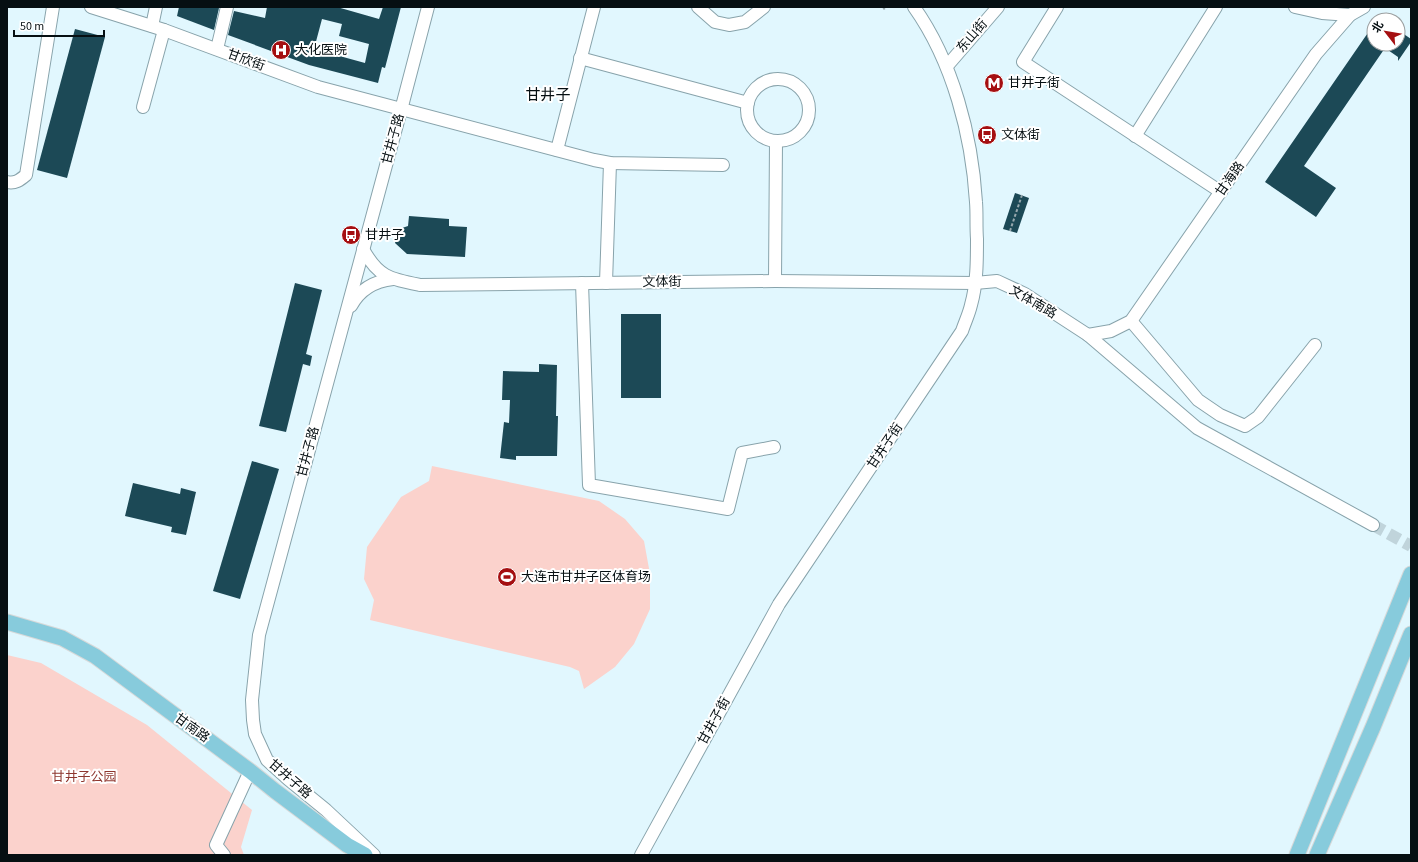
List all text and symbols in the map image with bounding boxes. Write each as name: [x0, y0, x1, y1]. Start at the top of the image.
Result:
scale bar: [14, 12, 104, 38]
north arrow: [1366, 12, 1406, 52]
street label: 东山街: [952, 15, 992, 57]
text: 50 m: [20, 18, 44, 35]
text: 北: [1369, 19, 1387, 36]
hospital icon: 大化医院: [270, 39, 292, 61]
place label: 大化医院: [295, 41, 347, 59]
street label: 甘欣街: [225, 45, 267, 75]
metro station icon: 甘井子街: [983, 72, 1005, 94]
place label: 甘井子街: [1008, 74, 1060, 92]
district label: 甘井子: [525, 85, 571, 106]
street label: 甘井子路: [378, 112, 408, 166]
bus stop icon: 文体街: [976, 124, 998, 146]
place label: 文体街: [1001, 126, 1040, 144]
street label: 甘海路: [1211, 158, 1249, 200]
bus stop icon: 甘井子: [340, 224, 362, 246]
place label: 甘井子: [365, 226, 404, 244]
street label: 文体街: [642, 273, 682, 291]
street label: 文体南路: [1006, 281, 1060, 323]
street label: 甘井子街: [863, 419, 907, 473]
street label: 甘井子路: [293, 425, 323, 479]
sports icon: 大连市甘井子区体育场: [496, 566, 518, 588]
place label: 大连市甘井子区体育场: [521, 568, 651, 586]
street label: 甘井子街: [694, 694, 734, 748]
street label: 甘南路: [171, 709, 213, 747]
street label: 甘井子路: [264, 755, 316, 803]
park label: 甘井子公园: [51, 768, 117, 786]

